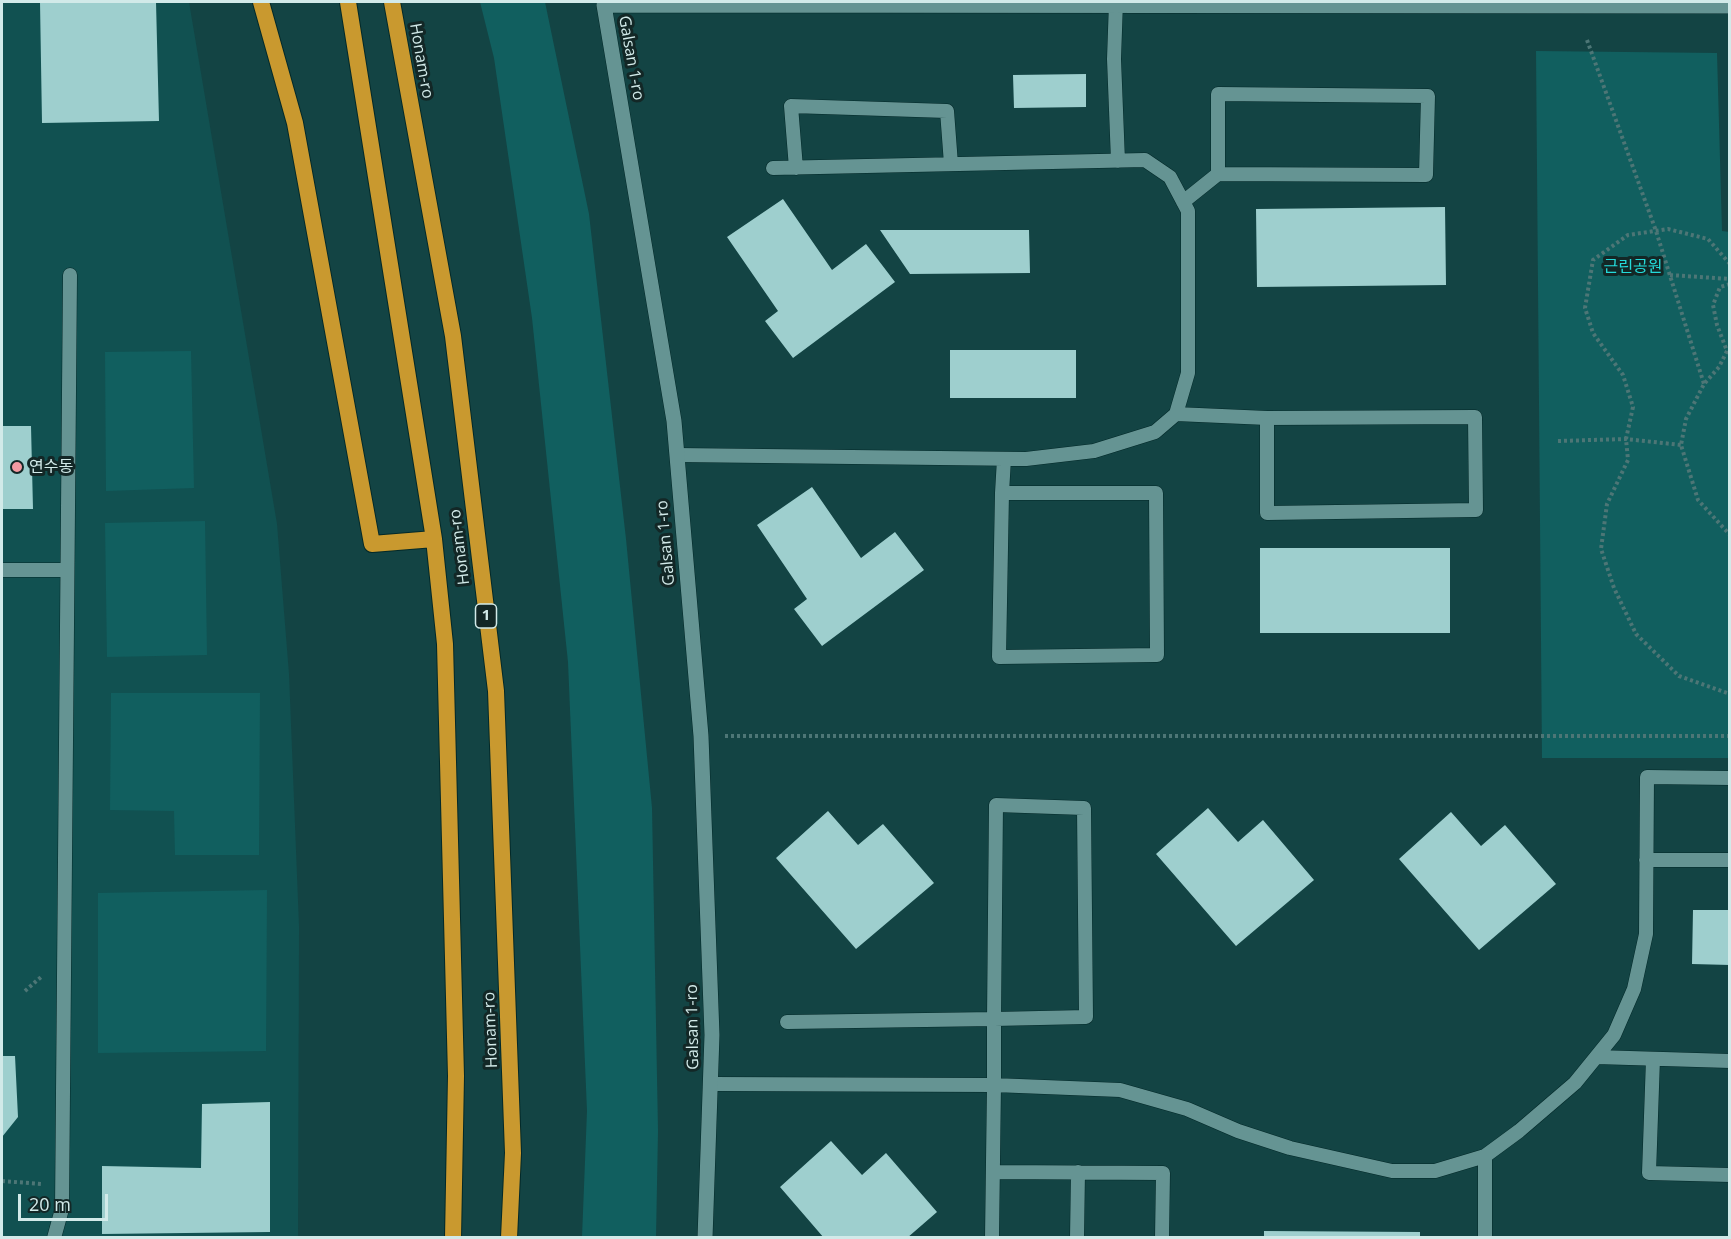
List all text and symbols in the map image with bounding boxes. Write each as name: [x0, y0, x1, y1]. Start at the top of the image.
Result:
street label: Galsan 1-ro: [614, 14, 648, 102]
street label: Honam-ro: [405, 22, 437, 100]
park label: 근린공원: [1604, 257, 1662, 277]
place label: 연수동: [29, 457, 73, 477]
marker: 연수동: [10, 460, 24, 474]
street label: Galsan 1-ro: [653, 500, 679, 586]
street label: Honam-ro: [446, 508, 474, 586]
road number: 1: [476, 604, 496, 628]
street label: Galsan 1-ro: [683, 984, 703, 1070]
street label: Honam-ro: [480, 992, 502, 1068]
scale bar: [21, 1182, 111, 1220]
text: 20 m: [29, 1192, 71, 1216]

